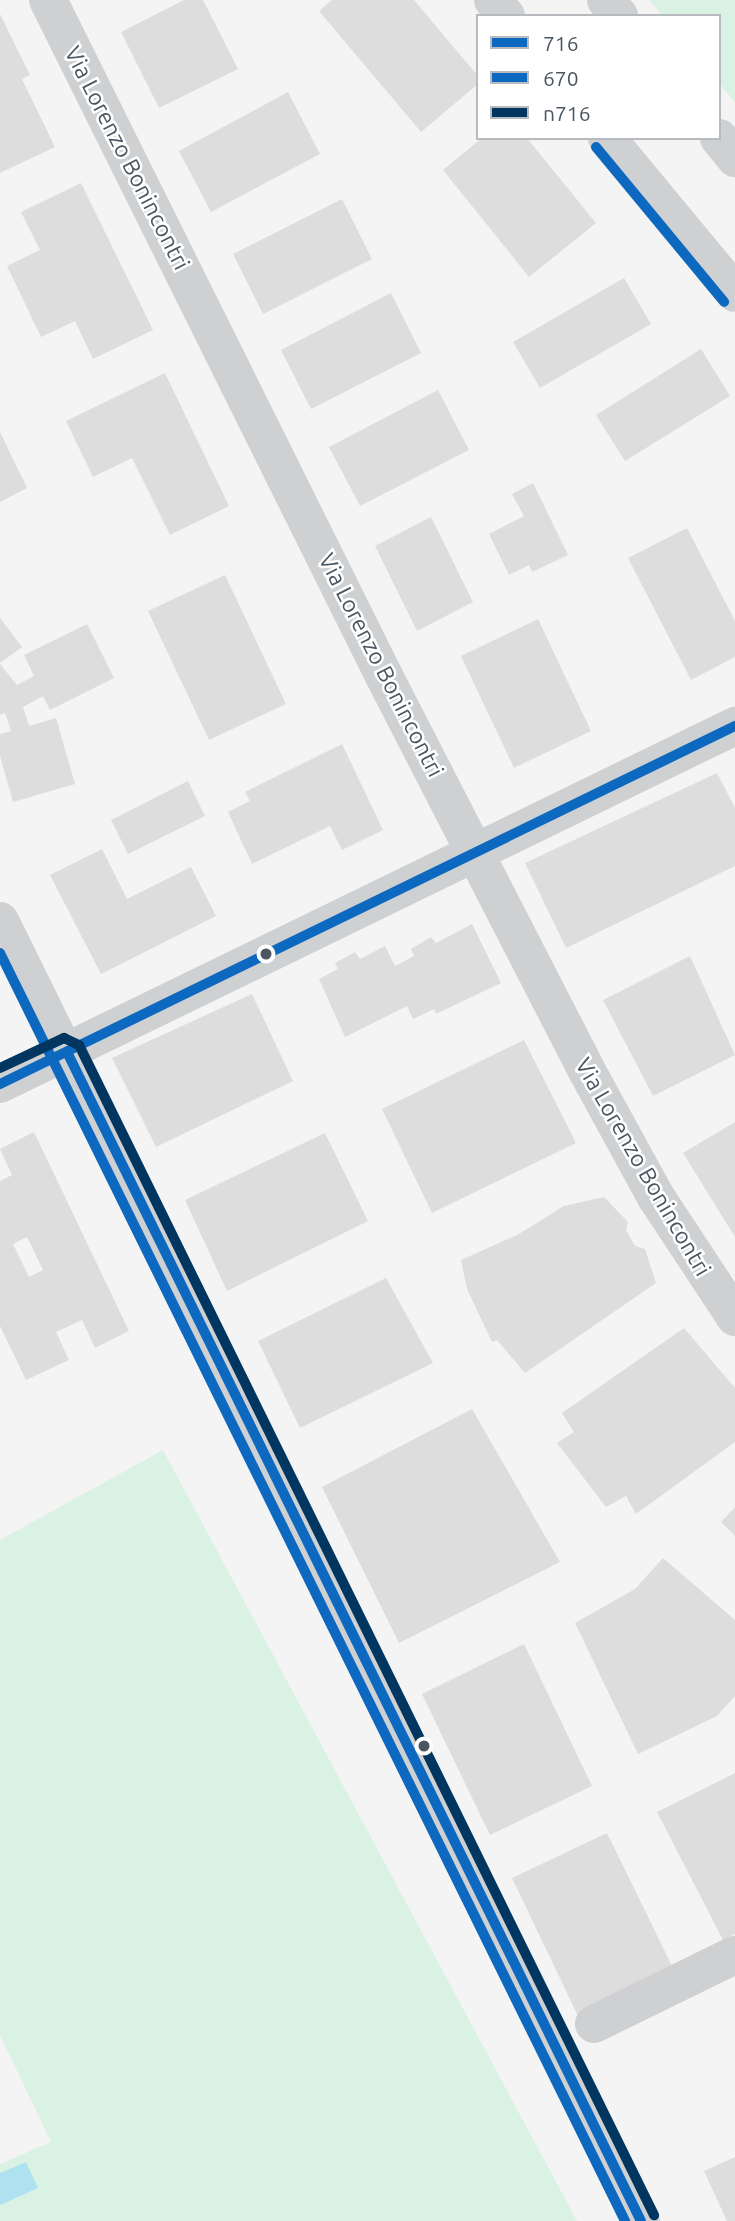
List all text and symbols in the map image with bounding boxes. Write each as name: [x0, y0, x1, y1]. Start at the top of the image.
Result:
legend: [476, 14, 721, 140]
text: 716: [543, 31, 579, 55]
street label: Via Lorenzo Bonincontri: [59, 42, 195, 274]
text: 670: [543, 66, 579, 90]
text: n716: [543, 101, 591, 125]
street label: Via Lorenzo Bonincontri: [313, 549, 449, 781]
unlabelled marker: [259, 947, 273, 961]
street label: Via Lorenzo Bonincontri: [569, 1053, 717, 1281]
unlabelled marker: [417, 1739, 431, 1753]

